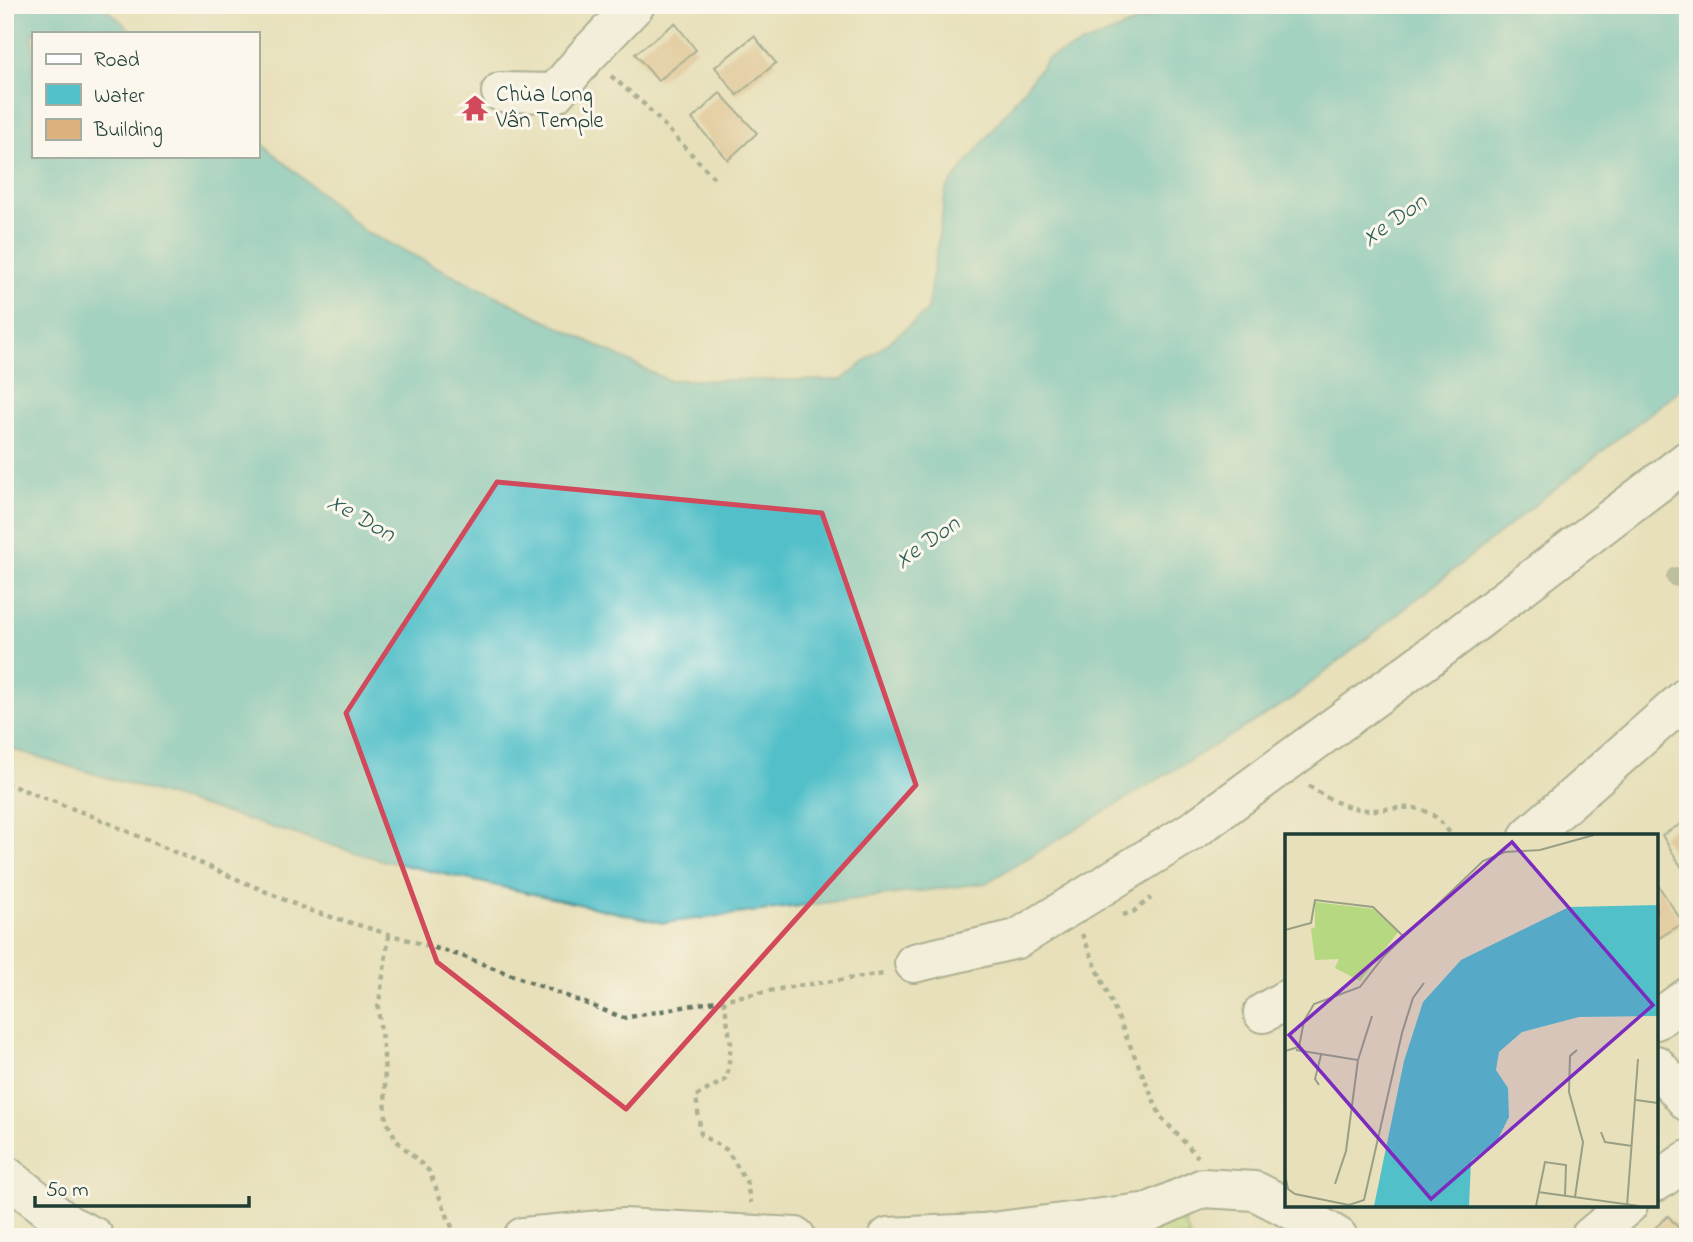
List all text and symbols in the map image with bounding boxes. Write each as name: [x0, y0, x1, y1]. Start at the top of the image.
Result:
legend: [32, 32, 259, 158]
text: Road: [94, 46, 140, 76]
place label: Chùa Long Vân Temple: [495, 79, 604, 138]
text: Water: [94, 82, 145, 112]
temple icon: Chùa Long Vân Temple: [460, 93, 490, 123]
text: Building: [93, 116, 163, 148]
water label: Xe Don: [1355, 185, 1436, 256]
water label: Xe Don: [321, 486, 402, 553]
water label: Xe Don: [888, 507, 969, 578]
inset map: [1285, 834, 1658, 1207]
scale bar: [35, 1165, 248, 1209]
text: 50 m: [46, 1176, 89, 1206]

